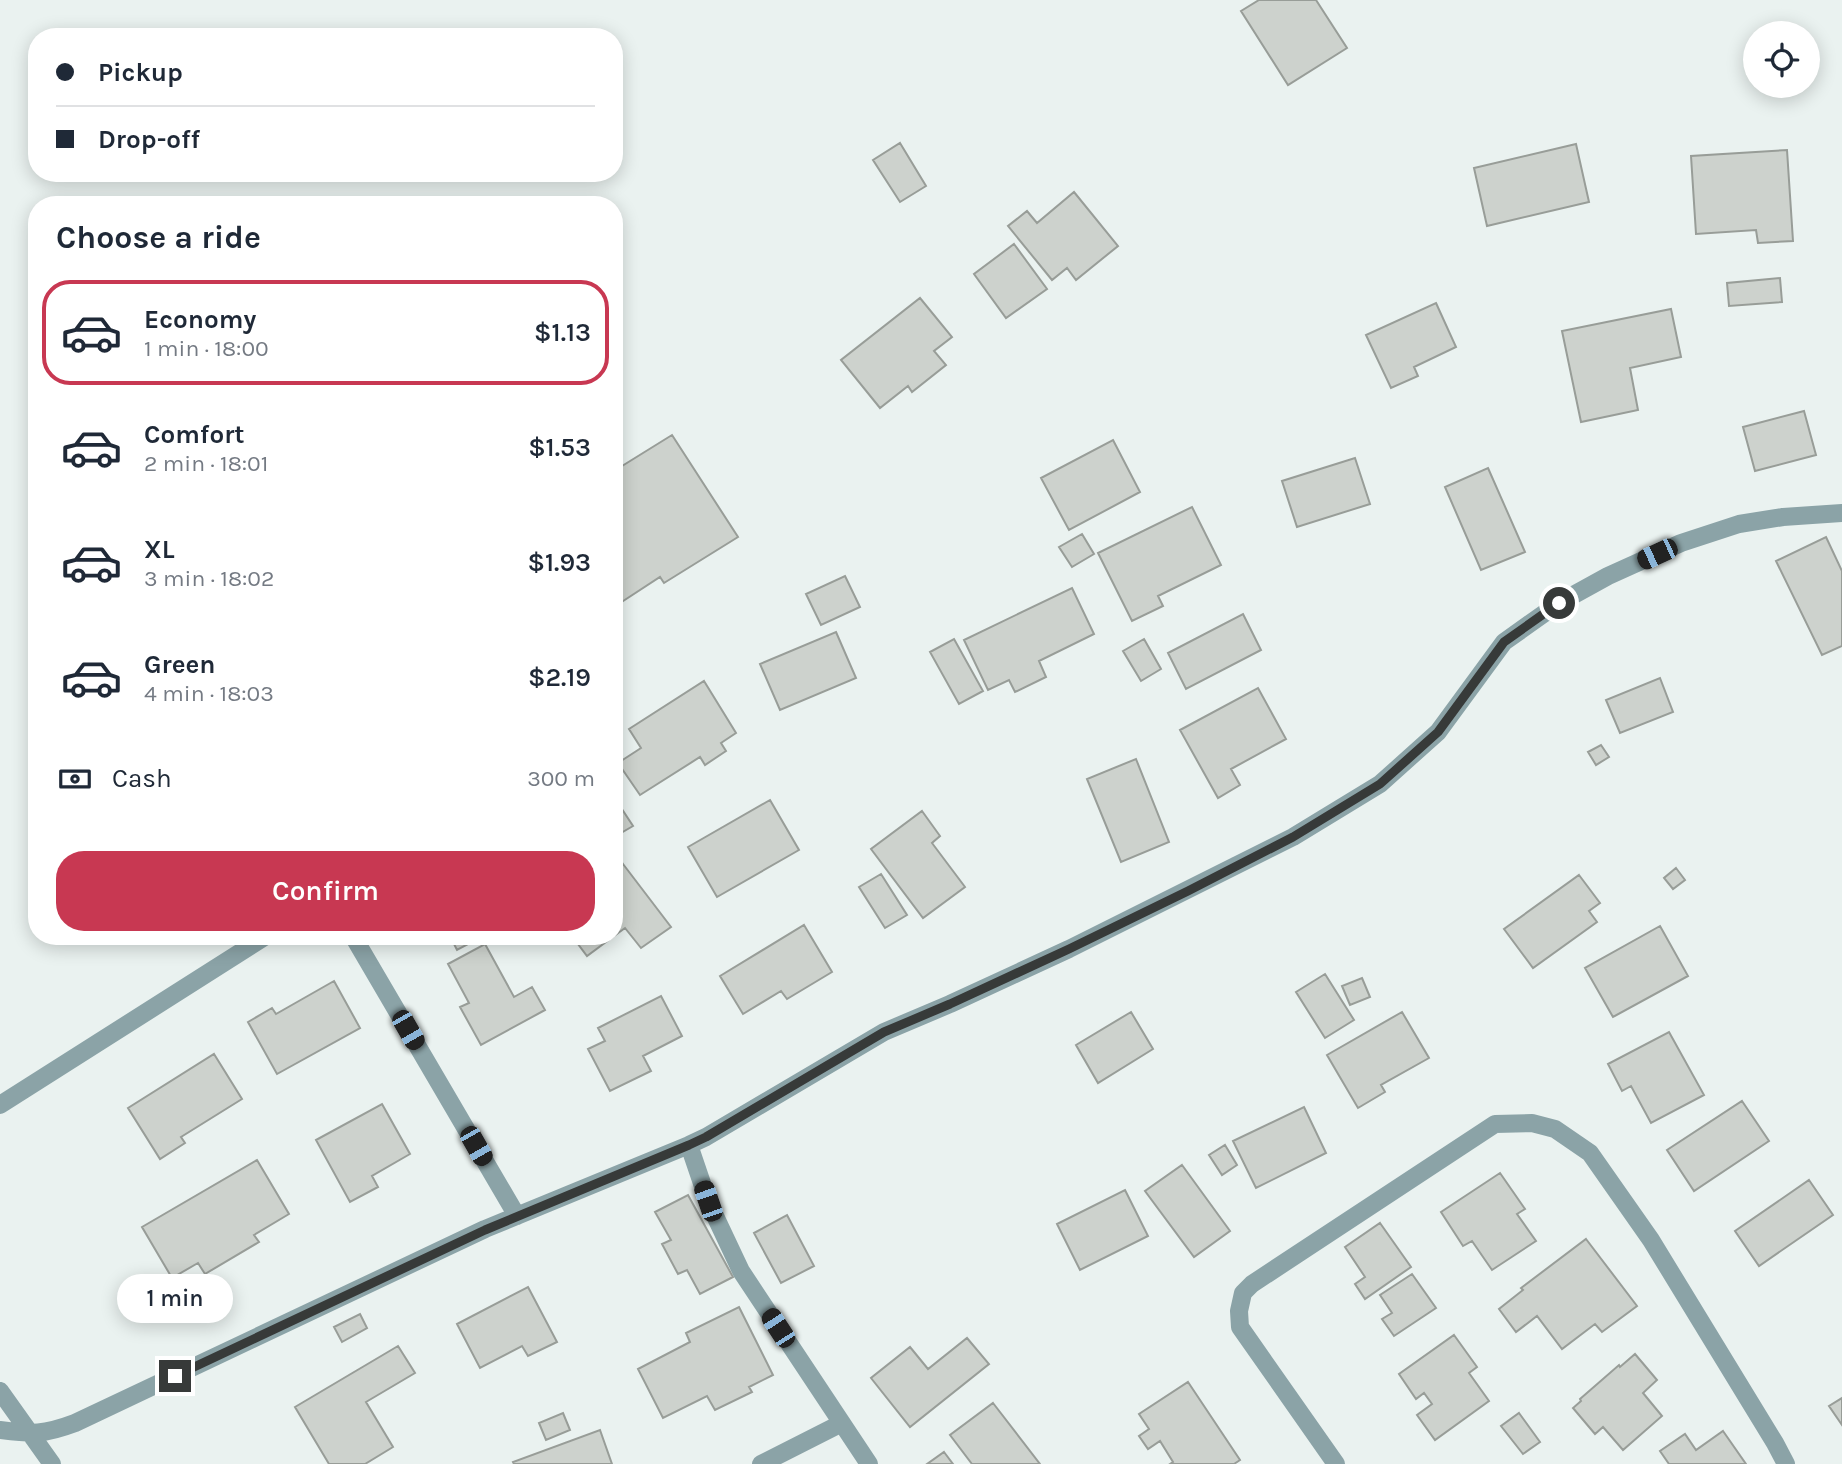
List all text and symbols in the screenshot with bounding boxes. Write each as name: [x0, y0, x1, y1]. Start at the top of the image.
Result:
map controls: [1743, 21, 1820, 98]
button: locate: [1743, 21, 1820, 98]
text: Pickup: [98, 57, 183, 88]
text: Drop-off: [98, 124, 200, 155]
text: Choose a ride: [56, 219, 261, 256]
icon: car: [60, 301, 123, 364]
text: Economy: [144, 304, 256, 335]
text: $1.13: [534, 317, 591, 348]
text: 1 min · 18:00: [144, 335, 269, 362]
icon: car: [60, 416, 123, 479]
text: Comfort: [144, 419, 245, 450]
text: $1.53: [528, 432, 591, 463]
text: 2 min · 18:01: [144, 450, 268, 477]
icon: car: [60, 531, 123, 594]
text: XL: [144, 534, 175, 565]
car: [1634, 536, 1681, 572]
text: $1.93: [527, 547, 591, 578]
text: 3 min · 18:02: [144, 565, 274, 592]
route start: [1543, 587, 1575, 619]
icon: car: [60, 646, 123, 709]
text: Green: [144, 649, 216, 680]
text: $2.19: [528, 662, 591, 693]
text: 4 min · 18:03: [144, 680, 274, 707]
icon: cash: [56, 760, 94, 798]
text: Cash: [112, 763, 172, 794]
text: 300 m: [527, 765, 595, 792]
button: Confirm: [56, 851, 595, 931]
car: [389, 1007, 428, 1053]
car: [457, 1123, 496, 1169]
car: [692, 1178, 725, 1224]
callout: 1 min: [117, 1274, 233, 1324]
text: 1 min: [146, 1285, 204, 1312]
car: [758, 1305, 799, 1351]
route end: [159, 1360, 191, 1392]

